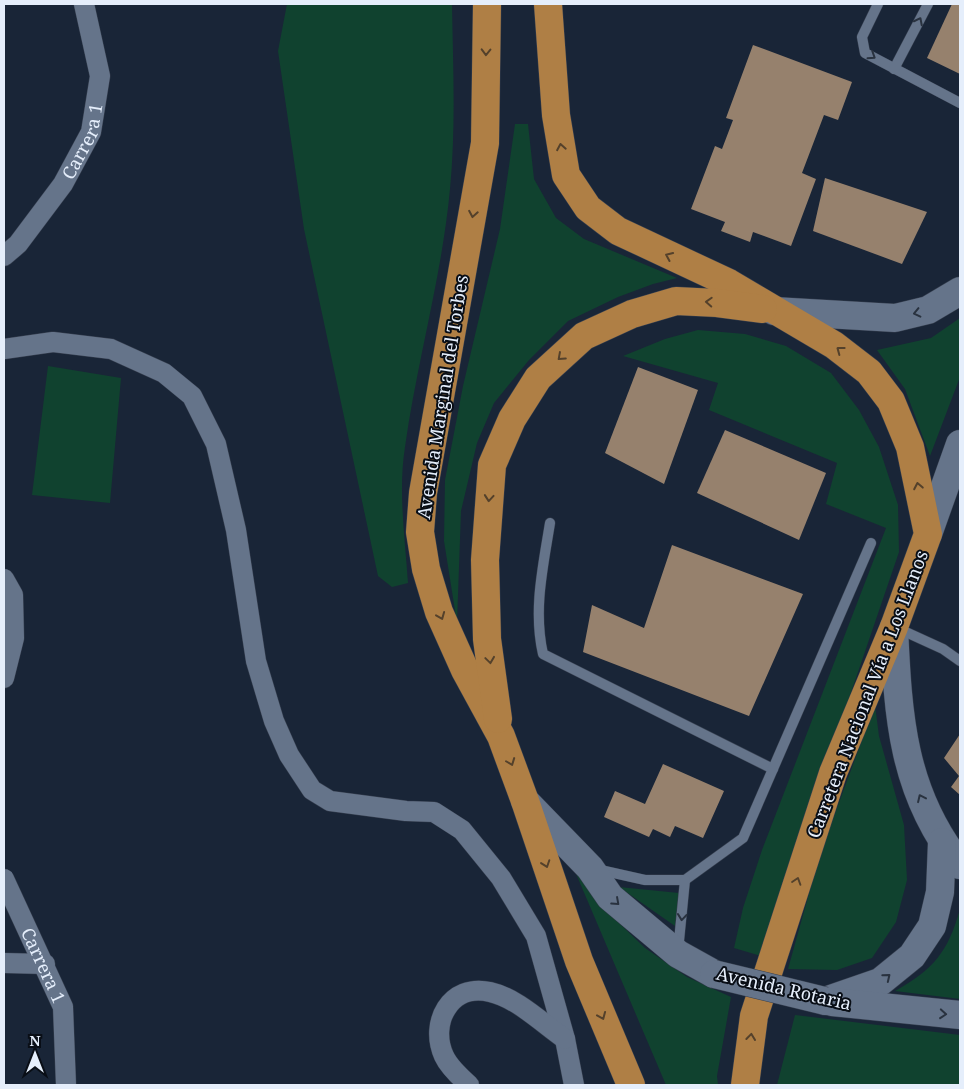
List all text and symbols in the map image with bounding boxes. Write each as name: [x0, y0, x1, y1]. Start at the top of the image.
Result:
one-way arrow: [913, 17, 923, 26]
one-way arrow: [481, 49, 491, 57]
one-way arrow: [866, 50, 876, 59]
street label: Carrera 1: [56, 102, 107, 183]
one-way arrow: [557, 143, 567, 152]
one-way arrow: [468, 210, 478, 218]
one-way arrow: [665, 252, 674, 262]
street label: Avenida Marginal del Torbes: [411, 273, 473, 521]
one-way arrow: [704, 297, 712, 308]
one-way arrow: [913, 307, 922, 318]
one-way arrow: [837, 347, 846, 355]
one-way arrow: [558, 351, 567, 360]
one-way arrow: [913, 482, 924, 491]
one-way arrow: [484, 494, 495, 502]
street label: Carretera Nacional Vía a Los Llanos: [801, 547, 933, 841]
one-way arrow: [435, 611, 445, 619]
one-way arrow: [484, 656, 495, 664]
one-way arrow: [504, 757, 515, 766]
one-way arrow: [917, 794, 928, 803]
one-way arrow: [541, 859, 551, 867]
one-way arrow: [792, 878, 802, 886]
one-way arrow: [611, 896, 620, 905]
one-way arrow: [676, 913, 687, 921]
street label: Carrera 1: [16, 924, 72, 1007]
street label: Avenida Rotaria: [714, 961, 854, 1015]
one-way arrow: [881, 973, 890, 982]
one-way arrow: [940, 1008, 948, 1019]
one-way arrow: [596, 1011, 607, 1020]
north arrow: [10, 1029, 60, 1079]
text: N: [29, 1031, 41, 1050]
one-way arrow: [745, 1033, 756, 1041]

